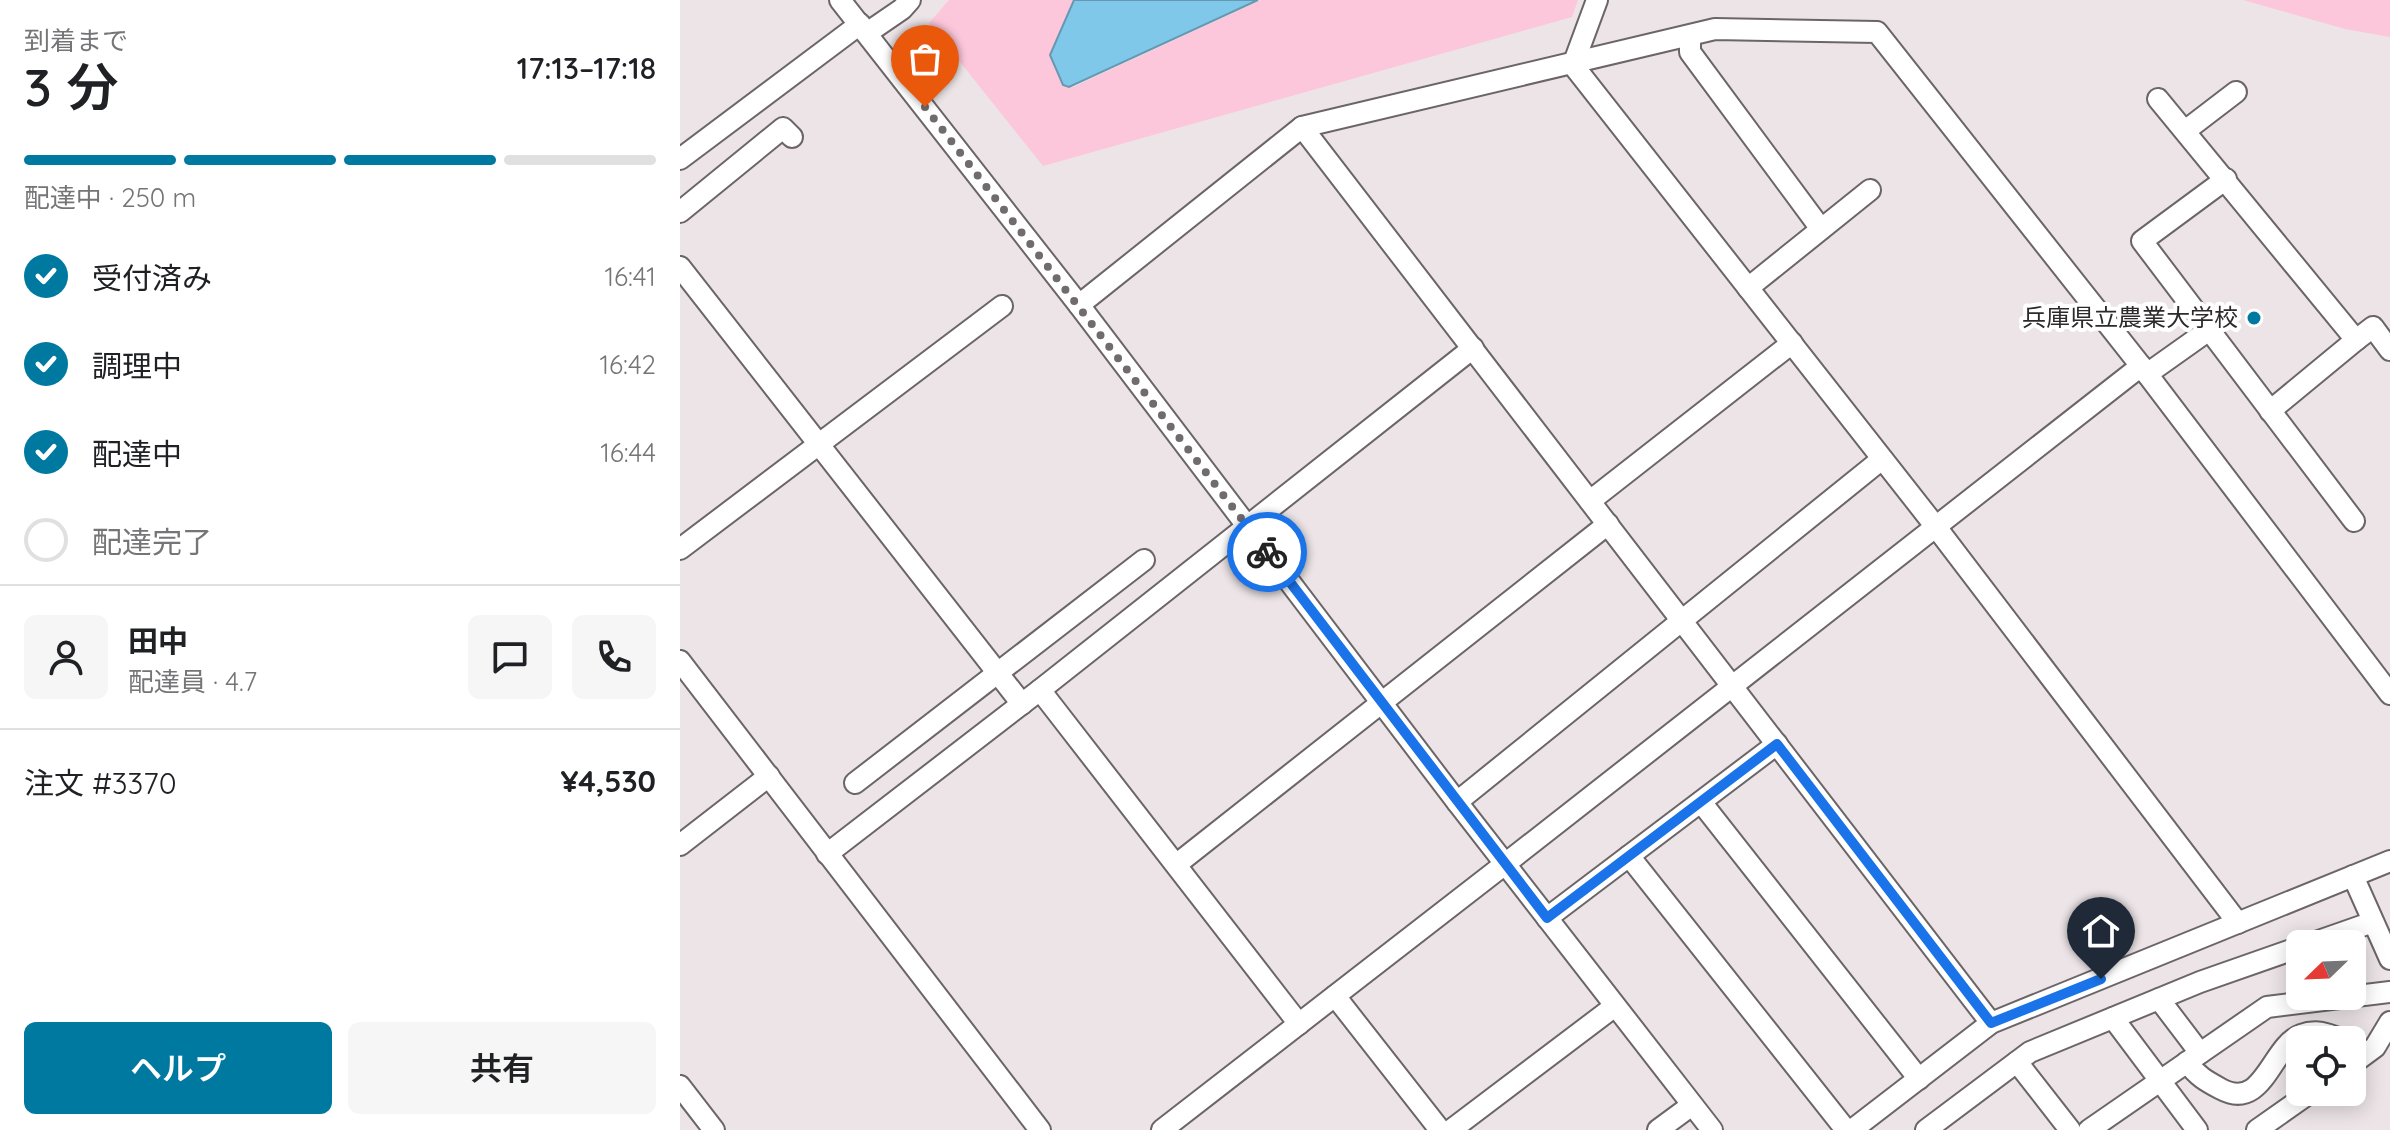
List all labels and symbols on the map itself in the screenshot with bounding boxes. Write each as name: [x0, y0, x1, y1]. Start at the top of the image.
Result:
pin: [891, 25, 959, 107]
place label: 兵庫県立農業大学校: [2022, 302, 2238, 332]
marker: 兵庫県立農業大学校: [2245, 309, 2263, 327]
courier: [1227, 512, 1307, 592]
pin: [2067, 897, 2135, 979]
north arrow: [2286, 930, 2366, 1010]

